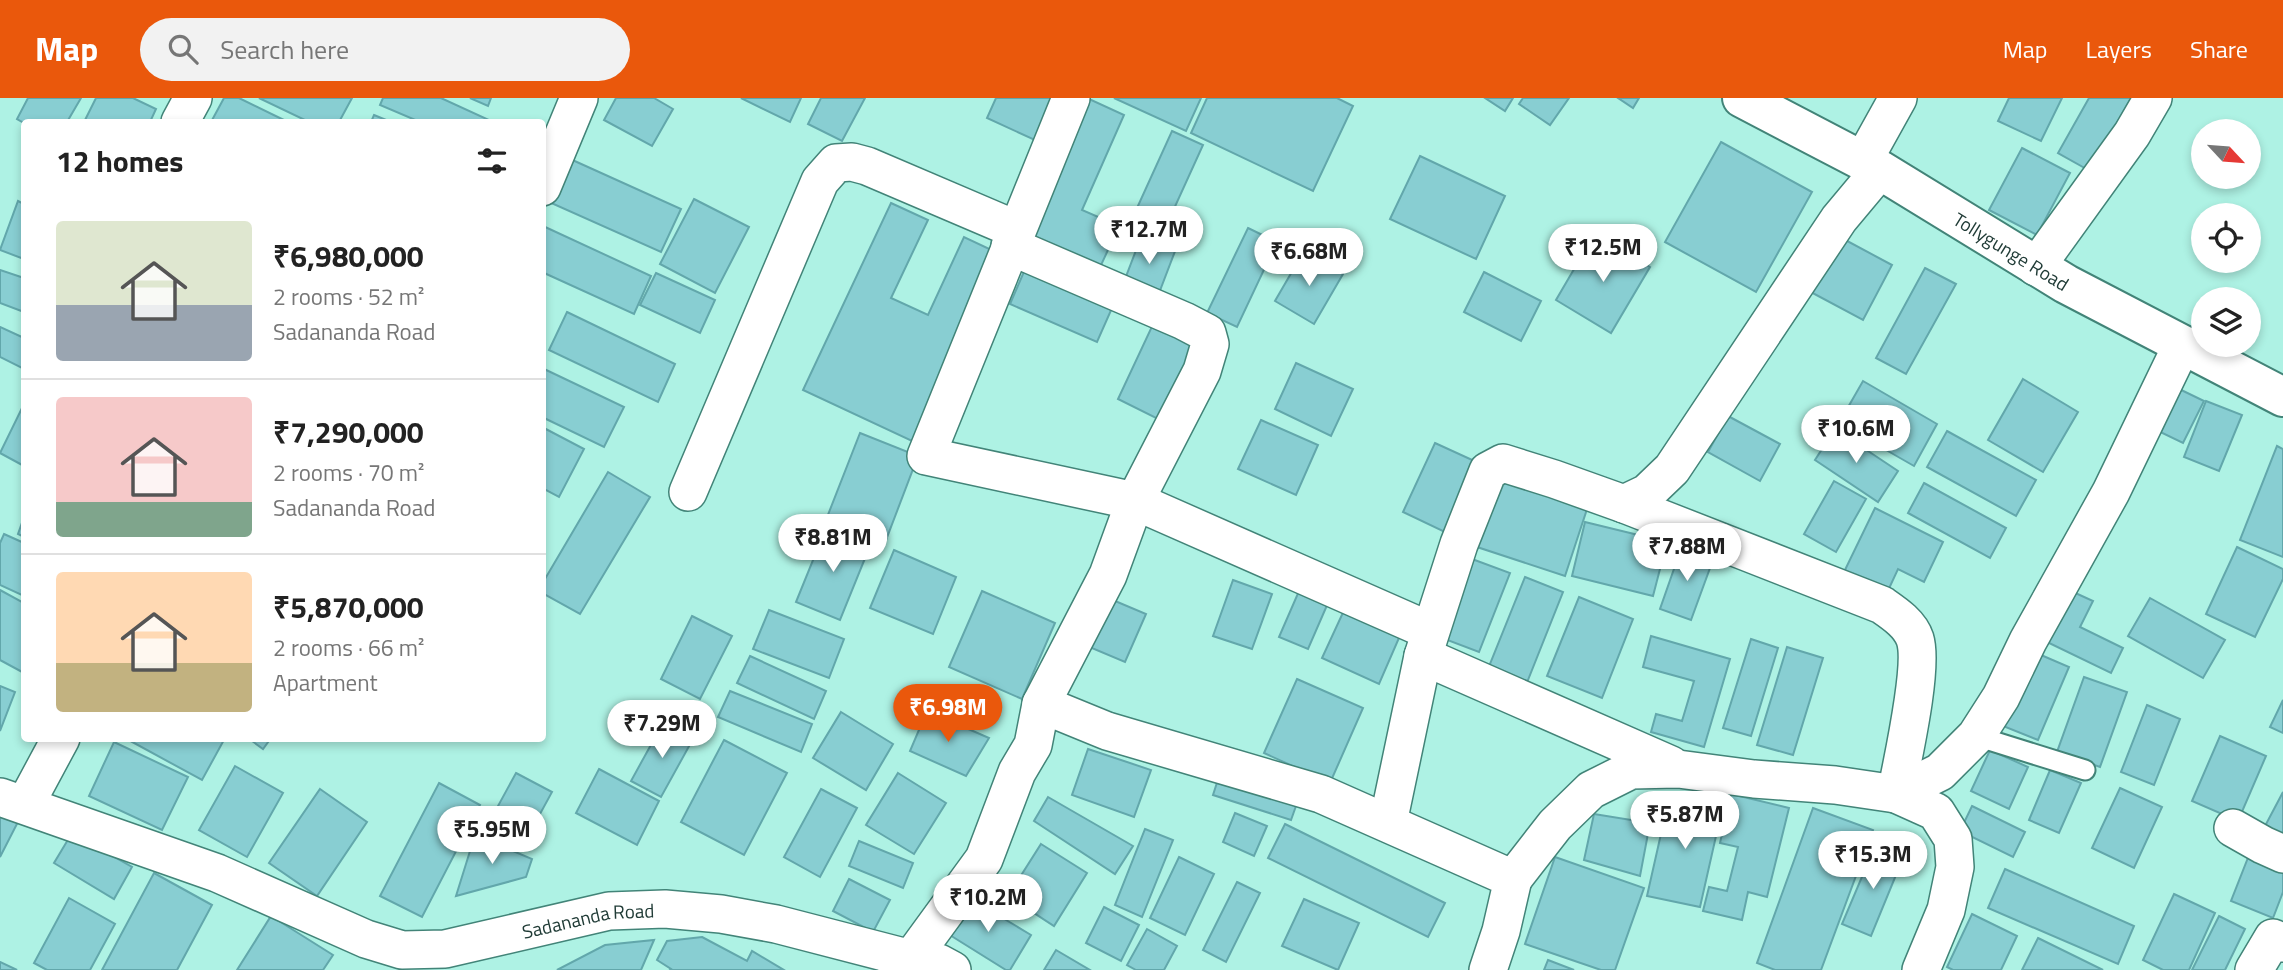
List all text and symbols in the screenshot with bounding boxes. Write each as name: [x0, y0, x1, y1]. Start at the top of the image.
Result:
search box: [140, 18, 630, 81]
text: Map: [35, 24, 98, 74]
icon: search: [164, 30, 202, 68]
text: Search here: [220, 30, 349, 69]
text: Map: [2003, 31, 2048, 67]
text: Layers: [2086, 31, 2152, 67]
text: Share: [2190, 31, 2248, 67]
north arrow: [2191, 119, 2261, 189]
map controls: [2191, 119, 2261, 357]
text: 12 homes: [56, 138, 183, 184]
icon: filters: [473, 142, 511, 180]
button: locate: [2191, 203, 2261, 273]
street label: Tollygunge Road: [1948, 204, 2075, 297]
pin: ₹12.7M: [1092, 206, 1206, 266]
text: ₹12.7M: [1110, 211, 1188, 246]
pin: ₹12.5M: [1546, 225, 1660, 284]
pin: ₹6.68M: [1252, 228, 1366, 288]
text: ₹12.5M: [1564, 229, 1642, 264]
text: ₹6,980,000: [273, 233, 424, 279]
text: ₹6.68M: [1270, 233, 1348, 268]
icon: home: [112, 249, 196, 333]
text: 2 rooms · 52 m²: [273, 279, 424, 314]
button: layers: [2191, 287, 2261, 357]
text: Sadananda Road: [273, 314, 435, 349]
pin: ₹10.6M: [1799, 406, 1913, 465]
text: ₹7,290,000: [273, 409, 424, 455]
text: ₹10.6M: [1817, 410, 1895, 445]
icon: home: [112, 425, 196, 509]
text: 2 rooms · 70 m²: [273, 455, 424, 490]
text: Sadananda Road: [273, 490, 435, 525]
pin: ₹8.81M: [776, 514, 890, 574]
text: ₹8.81M: [794, 519, 872, 554]
pin: ₹7.88M: [1630, 524, 1744, 583]
text: ₹7.88M: [1648, 528, 1726, 563]
text: ₹5,870,000: [273, 584, 424, 630]
icon: home: [112, 600, 196, 684]
text: 2 rooms · 66 m²: [273, 630, 424, 665]
text: Apartment: [273, 665, 378, 700]
pin: ₹6.98M: [891, 684, 1005, 744]
text: ₹6.98M: [909, 689, 987, 724]
pin: ₹7.29M: [605, 700, 719, 760]
text: ₹7.29M: [623, 705, 701, 740]
pin: ₹5.87M: [1628, 792, 1742, 851]
text: ₹5.87M: [1646, 796, 1724, 831]
pin: ₹5.95M: [435, 806, 549, 866]
text: ₹5.95M: [453, 811, 531, 846]
pin: ₹15.3M: [1816, 832, 1930, 891]
text: ₹15.3M: [1834, 836, 1912, 871]
pin: ₹10.2M: [931, 874, 1045, 934]
text: ₹10.2M: [949, 879, 1027, 914]
street label: Sadananda Road: [519, 895, 655, 945]

